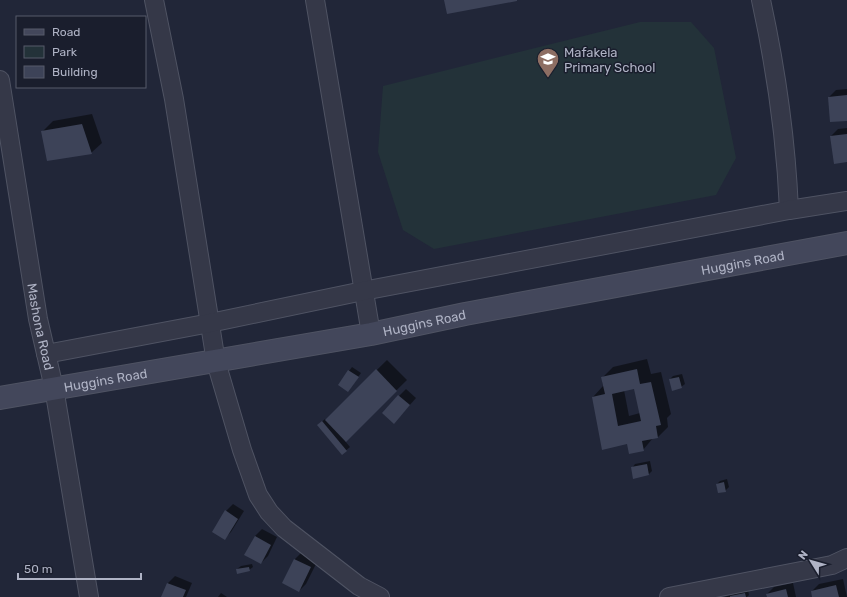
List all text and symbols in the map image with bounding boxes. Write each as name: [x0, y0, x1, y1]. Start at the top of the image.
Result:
legend: [16, 16, 146, 88]
text: Road: [52, 25, 80, 39]
text: Park: [52, 45, 78, 59]
place label: Mafakela Primary School: [564, 45, 655, 75]
school or university icon: Mafakela Primary School: [535, 46, 561, 79]
text: Building: [52, 65, 98, 79]
street label: Huggins Road: [700, 247, 786, 277]
street label: Mashona Road: [25, 282, 57, 372]
street label: Huggins Road: [382, 307, 467, 339]
street label: Huggins Road: [63, 365, 148, 394]
north arrow: [791, 541, 831, 581]
text: N: [796, 548, 811, 562]
scale bar: [18, 555, 141, 581]
text: 50 m: [24, 562, 52, 576]

